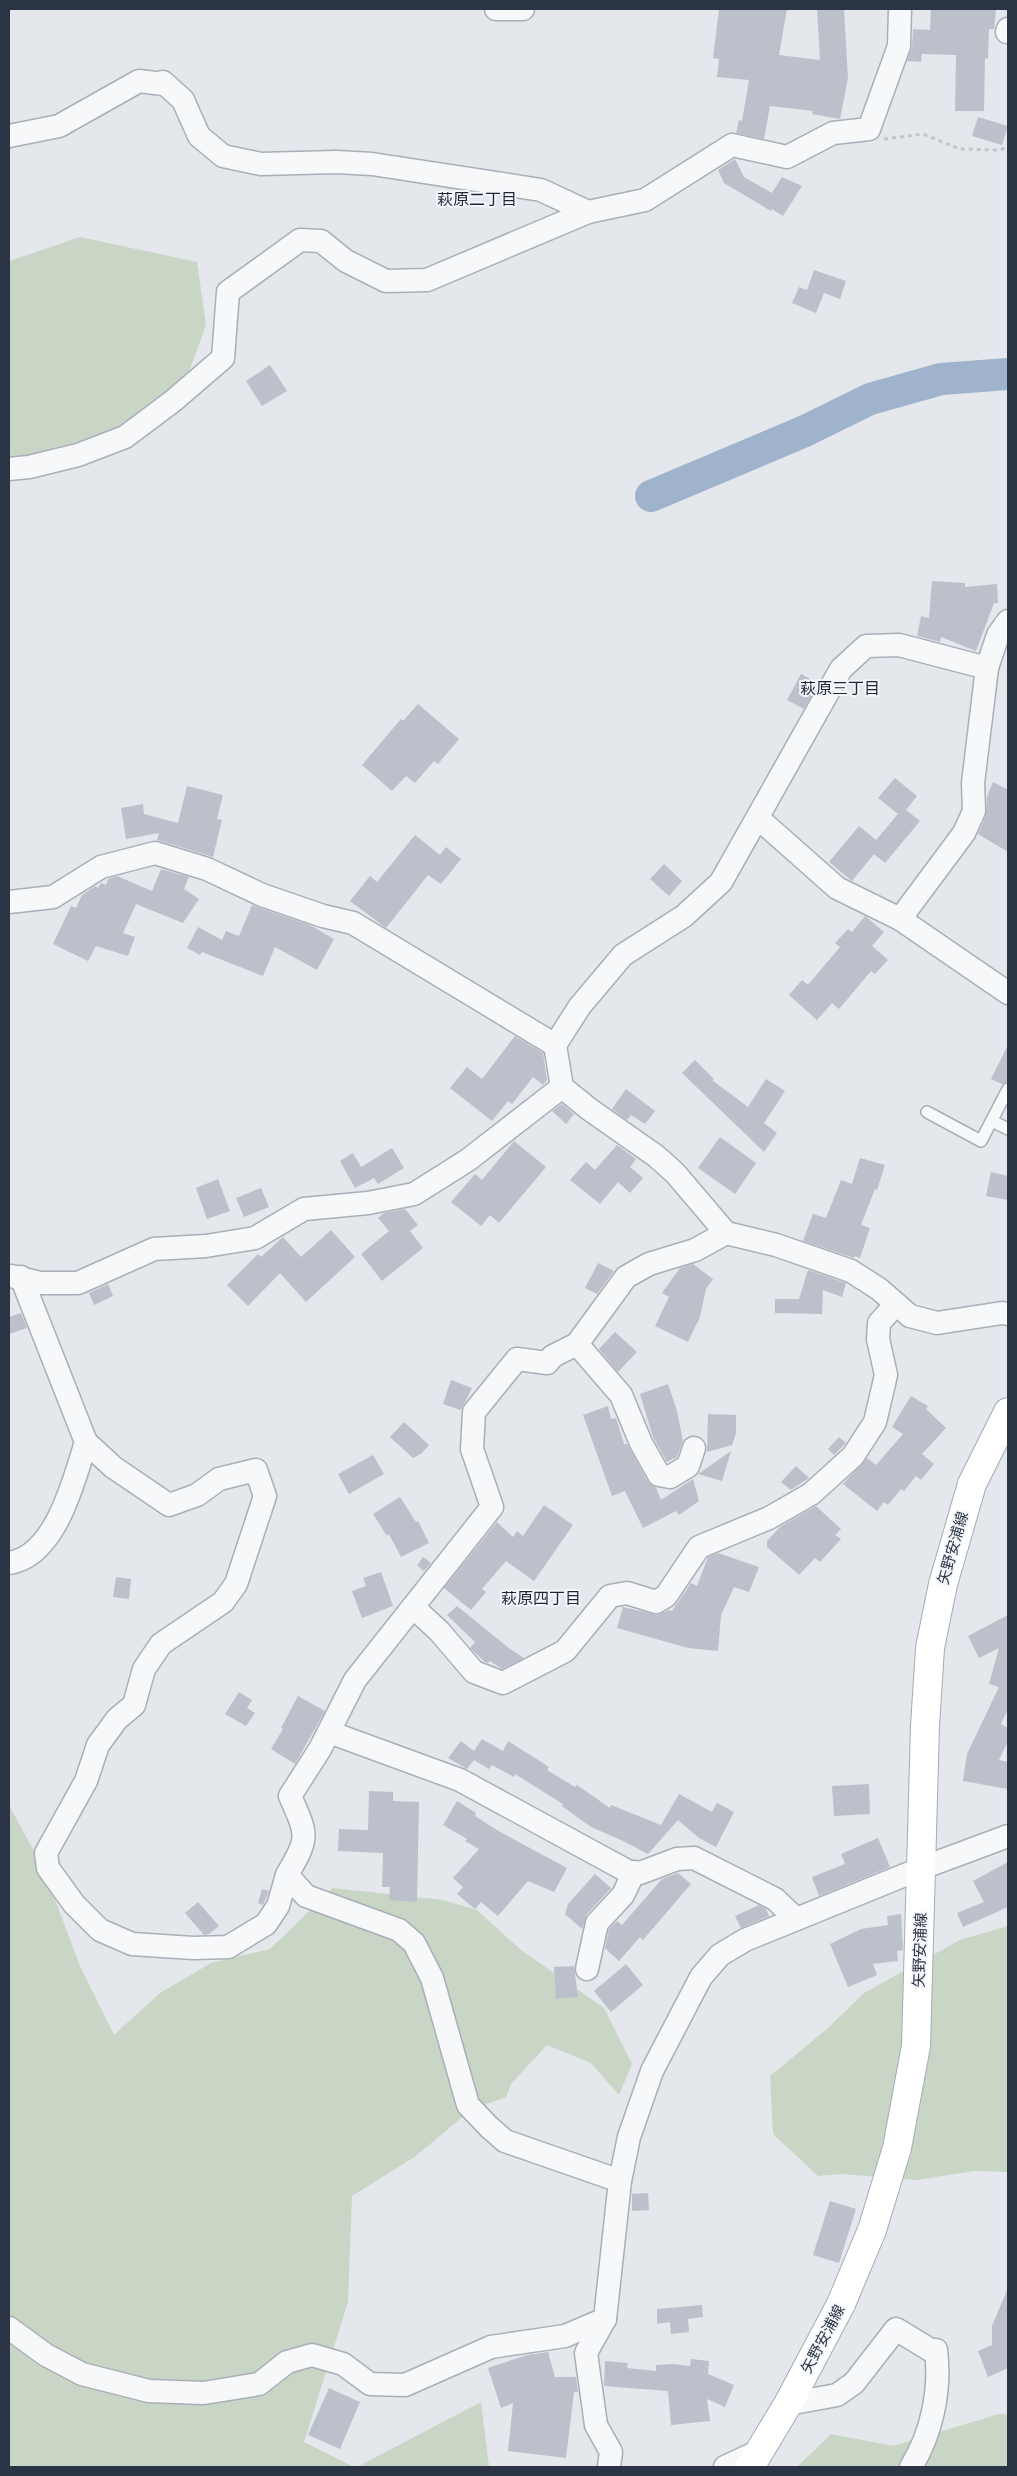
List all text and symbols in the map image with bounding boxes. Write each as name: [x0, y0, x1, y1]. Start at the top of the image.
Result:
district label: 萩原二丁目: [437, 191, 517, 208]
district label: 萩原三丁目: [800, 680, 880, 697]
street label: 矢野安浦線: [934, 1509, 971, 1586]
district label: 萩原四丁目: [501, 1590, 581, 1607]
street label: 矢野安浦線: [910, 1912, 929, 1988]
street label: 矢野安浦線: [797, 2302, 848, 2376]

